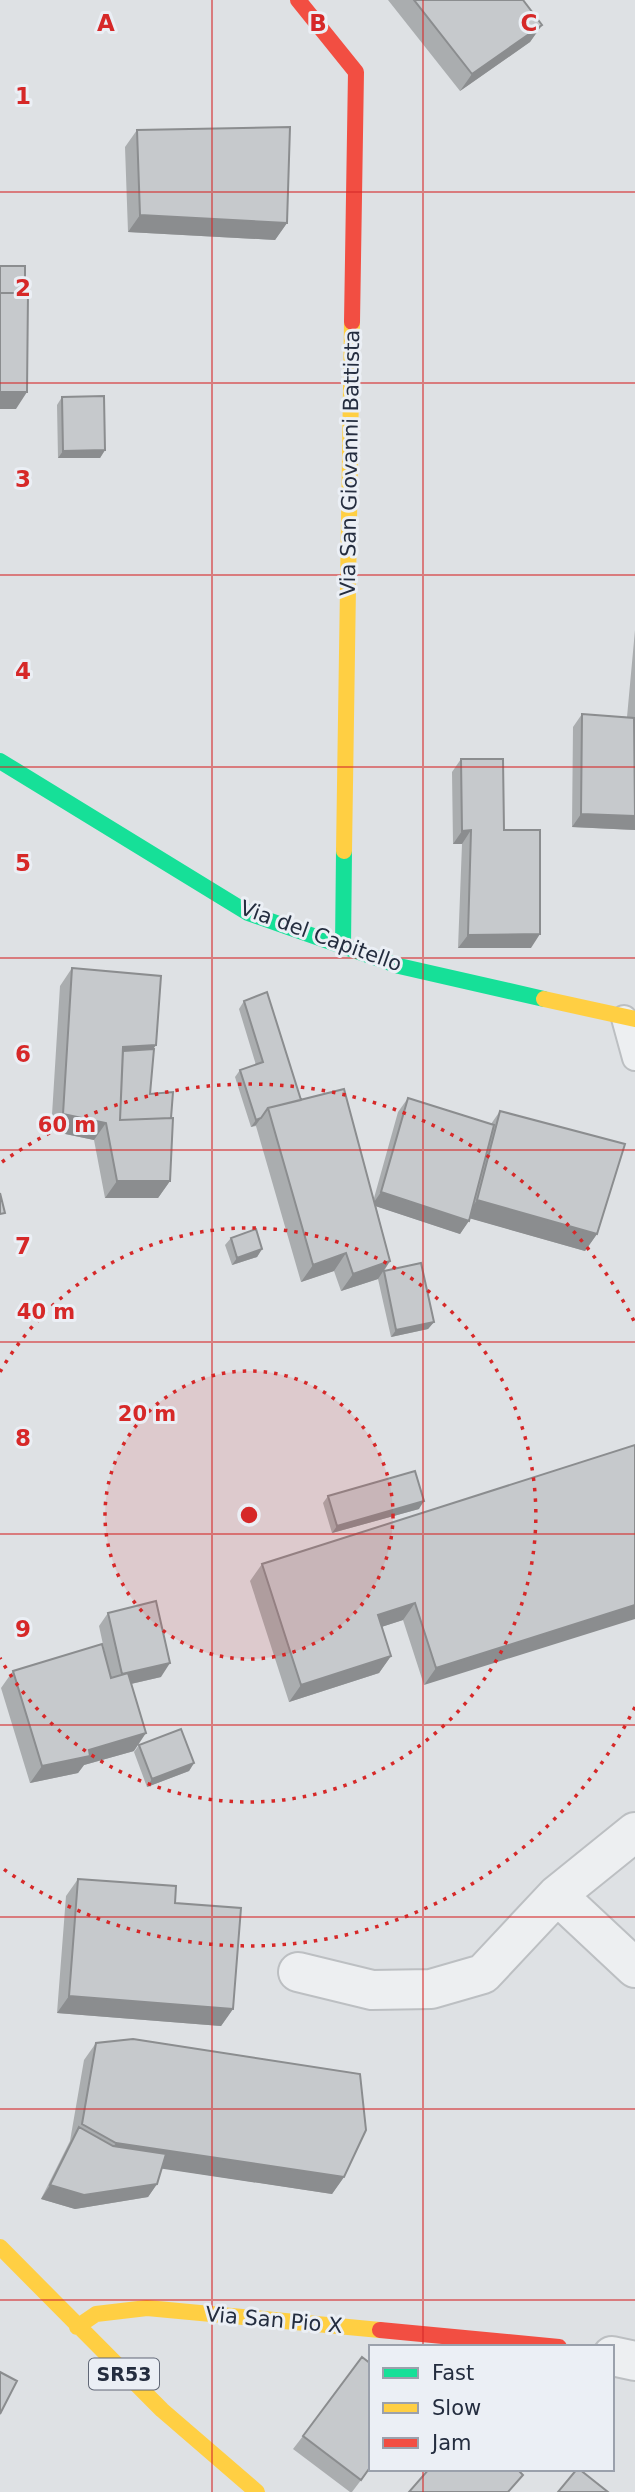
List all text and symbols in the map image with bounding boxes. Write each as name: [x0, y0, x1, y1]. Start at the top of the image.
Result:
text: A: [97, 10, 115, 36]
text: B: [309, 10, 327, 36]
text: C: [521, 10, 537, 36]
text: 1: [15, 83, 31, 109]
text: 2: [15, 275, 31, 301]
street label: Via San Giovanni Battista: [336, 330, 364, 596]
text: 3: [15, 466, 31, 492]
text: 4: [15, 658, 31, 684]
text: 5: [15, 850, 31, 876]
street label: Via del Capitello: [237, 896, 405, 976]
text: 6: [15, 1041, 31, 1067]
text: 60 m: [38, 1113, 96, 1137]
text: 7: [15, 1233, 31, 1259]
text: 40 m: [17, 1300, 75, 1324]
text: 20 m: [118, 1402, 176, 1426]
text: 8: [15, 1425, 31, 1451]
centre of rings: [237, 1503, 261, 1527]
text: 9: [15, 1616, 31, 1642]
street label: Via San Pio X: [205, 2302, 343, 2338]
legend: [369, 2345, 614, 2471]
road number: SR53: [89, 2358, 159, 2390]
text: Fast: [432, 2361, 474, 2385]
text: Slow: [432, 2396, 481, 2420]
text: Jam: [430, 2431, 472, 2455]

